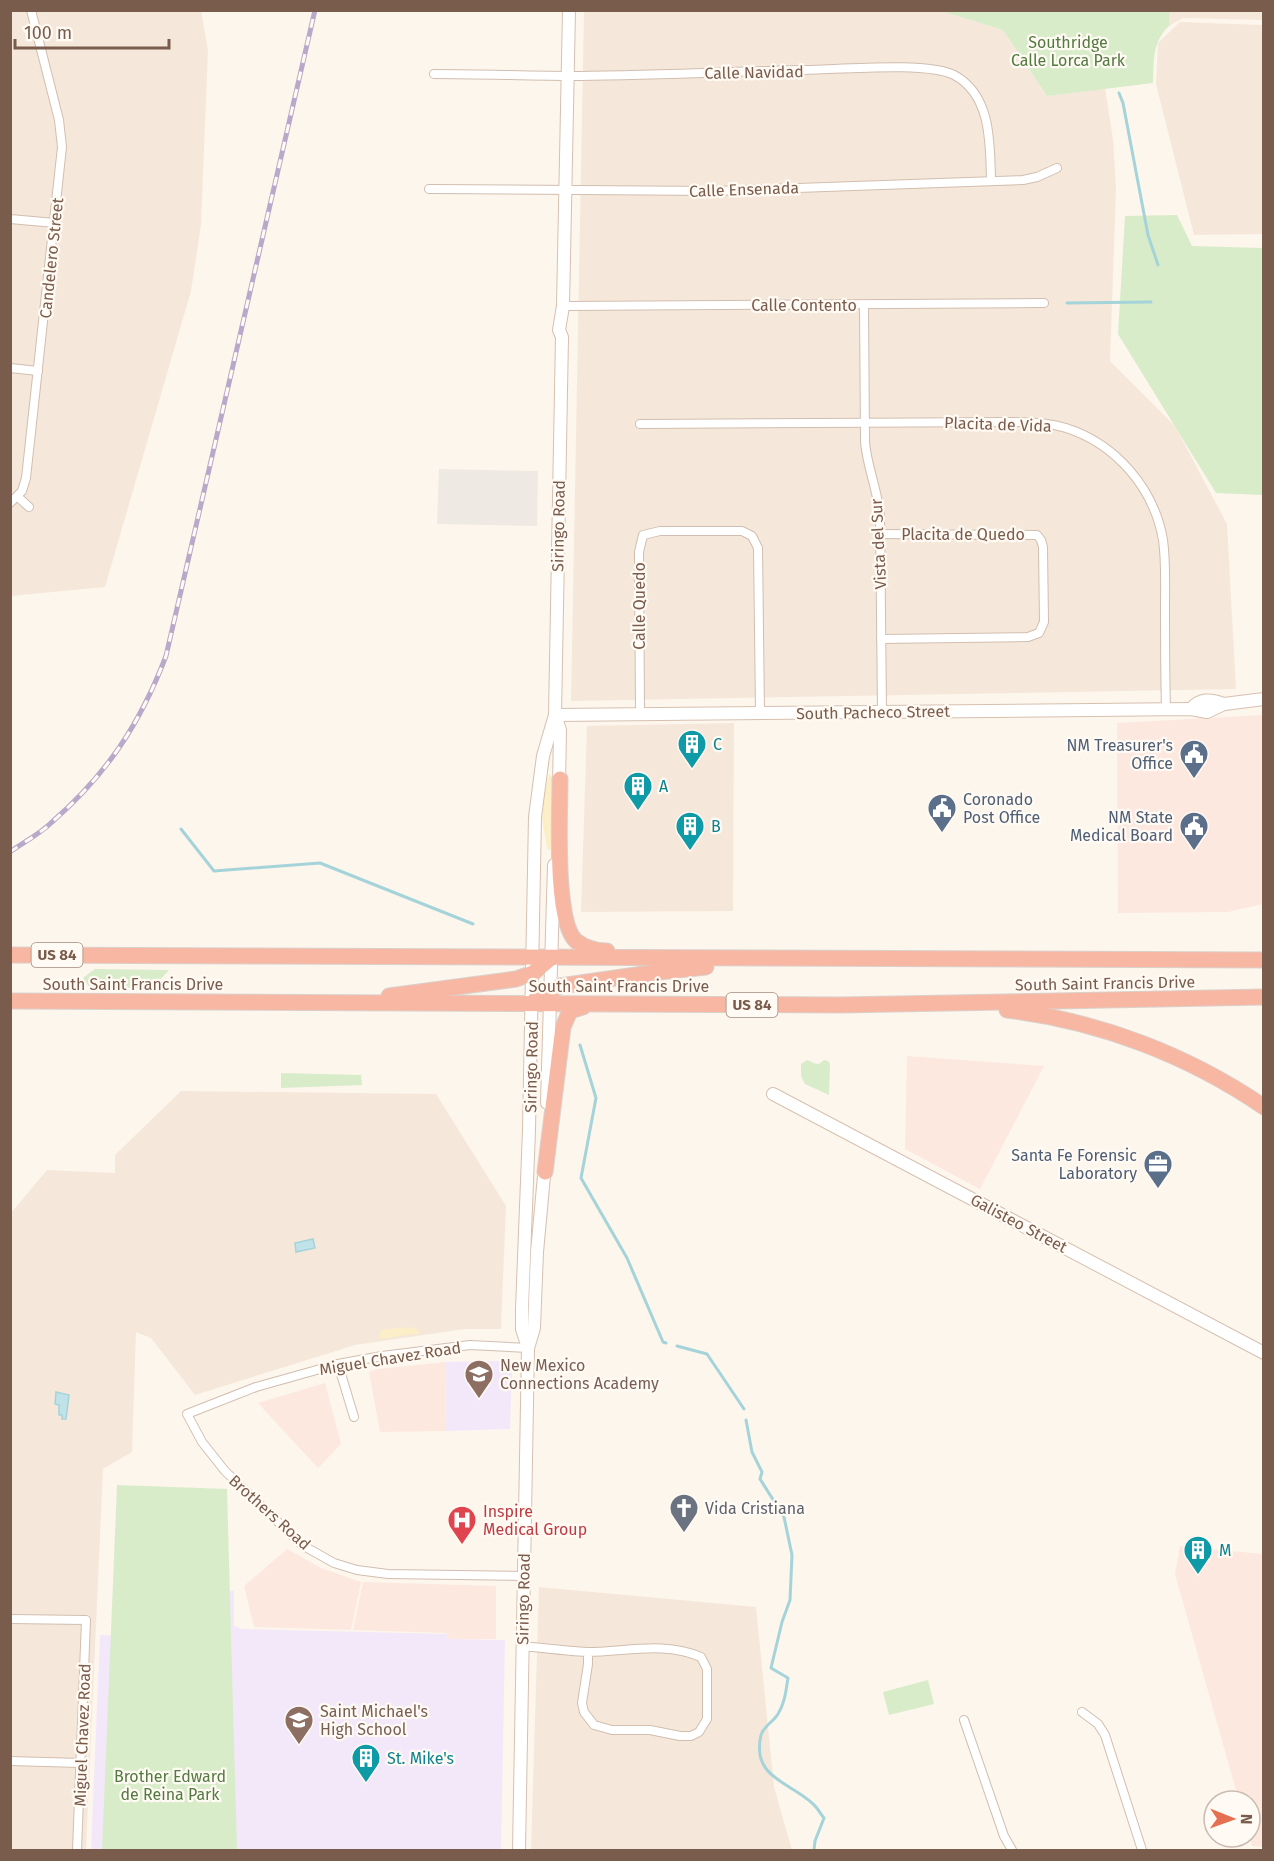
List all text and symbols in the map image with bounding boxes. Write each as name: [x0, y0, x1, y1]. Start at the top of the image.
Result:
scale bar: [15, 12, 170, 50]
text: 100 m: [24, 22, 72, 44]
park label: Southridge Calle Lorca Park: [1011, 33, 1126, 70]
street label: Calle Navidad: [704, 62, 804, 83]
street label: Calle Ensenada: [689, 178, 799, 201]
street label: Candelero Street: [36, 197, 67, 319]
street label: Calle Contento: [751, 296, 857, 315]
street label: Placita de Vida: [944, 413, 1052, 436]
street label: Siringo Road: [548, 480, 569, 572]
street label: Vista del Sur: [867, 497, 890, 590]
street label: Placita de Quedo: [901, 525, 1025, 544]
street label: Calle Quedo: [630, 562, 649, 650]
street label: South Pacheco Street: [796, 702, 950, 723]
building icon: C: [676, 728, 708, 770]
place label: C: [713, 735, 722, 754]
place label: NM Treasurer's Office: [1067, 736, 1173, 773]
public building icon: NM Treasurer's Office: [1178, 738, 1210, 780]
building icon: A: [622, 770, 654, 812]
place label: A: [659, 777, 669, 796]
place label: Coronado Post Office: [963, 790, 1040, 827]
public building icon: Coronado Post Office: [926, 792, 958, 834]
place label: NM State Medical Board: [1070, 808, 1173, 845]
building icon: B: [674, 810, 706, 852]
public building icon: NM State Medical Board: [1178, 810, 1210, 852]
place label: B: [711, 817, 721, 836]
road number: US 84: [32, 943, 82, 967]
street label: South Saint Francis Drive: [1015, 972, 1195, 995]
street label: South Saint Francis Drive: [43, 975, 223, 994]
street label: South Saint Francis Drive: [529, 977, 709, 996]
road number: US 84: [726, 993, 777, 1017]
street label: Siringo Road: [521, 1021, 542, 1113]
place label: Santa Fe Forensic Laboratory: [1011, 1146, 1137, 1183]
office icon: Santa Fe Forensic Laboratory: [1142, 1148, 1174, 1190]
street label: Galisteo Street: [967, 1190, 1070, 1257]
street label: Miguel Chavez Road: [318, 1338, 462, 1379]
place label: New Mexico Connections Academy: [500, 1356, 659, 1393]
school or university icon: New Mexico Connections Academy: [463, 1358, 495, 1400]
street label: Brothers Road: [225, 1471, 314, 1554]
church icon: Vida Cristiana: [668, 1492, 700, 1534]
place label: Vida Cristiana: [705, 1499, 805, 1518]
place label: Inspire Medical Group: [483, 1502, 587, 1539]
hospital icon: Inspire Medical Group: [446, 1504, 478, 1546]
building icon: M: [1182, 1534, 1214, 1576]
place label: M: [1219, 1541, 1231, 1560]
street label: Siringo Road: [513, 1553, 534, 1645]
street label: Miguel Chavez Road: [71, 1663, 94, 1807]
place label: Saint Michael's High School: [320, 1702, 428, 1739]
school or university icon: Saint Michael's High School: [283, 1704, 315, 1746]
building icon: St. Mike's: [350, 1742, 382, 1784]
place label: St. Mike's: [387, 1749, 454, 1768]
park label: Brother Edward de Reina Park: [114, 1767, 226, 1804]
north arrow: [1202, 1789, 1262, 1849]
text: N: [1237, 1814, 1256, 1825]

